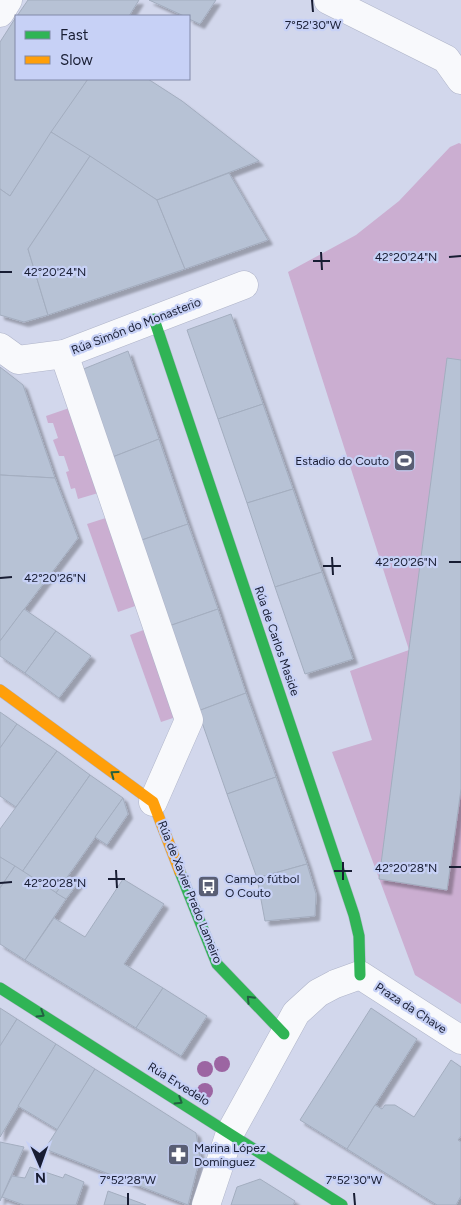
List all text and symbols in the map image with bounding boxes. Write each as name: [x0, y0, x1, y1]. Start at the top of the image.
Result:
legend: [15, 15, 190, 80]
text: 7°52'30"W: [285, 18, 342, 32]
text: Fast: [60, 26, 89, 44]
text: Slow: [60, 51, 93, 69]
text: 42°20'24"N: [375, 250, 437, 264]
text: 42°20'24"N: [24, 265, 86, 279]
street label: Rúa Simón do Monasterio: [69, 295, 203, 357]
sports icon: Estadio do Couto: [393, 449, 417, 473]
place label: Estadio do Couto: [295, 454, 389, 468]
text: 42°20'26"N: [375, 555, 437, 569]
text: 42°20'26"N: [24, 571, 86, 585]
street label: Rúa de Carlos Maside: [252, 584, 302, 698]
one-way arrow: [111, 771, 120, 779]
street label: Rúa de Xavier Prado Lameiro: [155, 819, 225, 965]
text: 42°20'28"N: [375, 861, 437, 875]
place label: Campo fútbol O Couto: [225, 872, 299, 900]
bus stop icon: Campo fútbol O Couto: [197, 874, 221, 898]
text: 42°20'28"N: [24, 876, 86, 890]
street label: Praza da Chave: [373, 980, 450, 1036]
one-way arrow: [247, 996, 256, 1005]
one-way arrow: [36, 1008, 45, 1017]
street label: Rúa Ervedelo: [145, 1059, 213, 1109]
one-way arrow: [173, 1094, 182, 1104]
north arrow: [15, 1140, 65, 1190]
place label: Marina López Domínguez: [194, 1141, 266, 1169]
pharmacy icon: Marina López Domínguez: [166, 1143, 190, 1167]
text: N: [35, 1169, 46, 1186]
text: 7°52'28"W: [100, 1173, 157, 1187]
text: 7°52'30"W: [326, 1173, 383, 1187]

